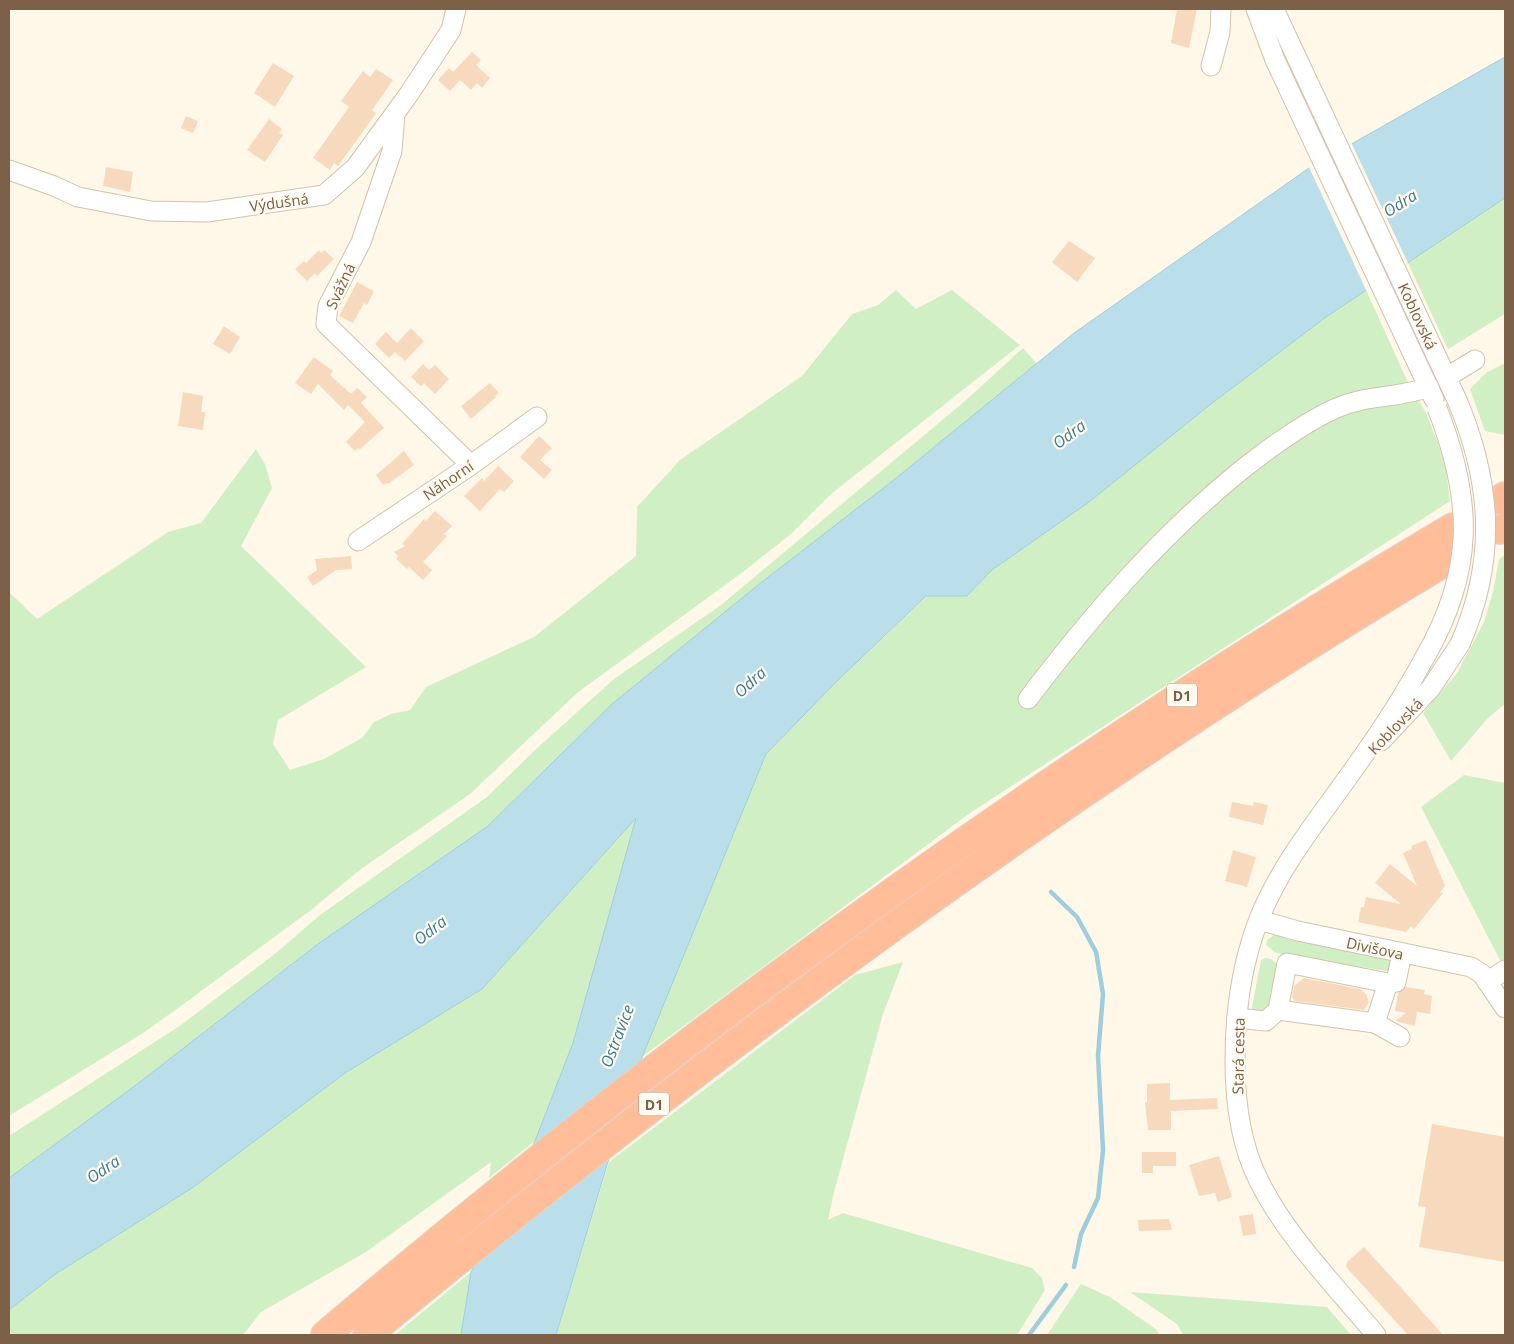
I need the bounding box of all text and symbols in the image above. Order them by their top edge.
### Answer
water label: Odra [1379,184,1421,222]
street label: Výdušná [248,188,310,216]
street label: Svážná [321,260,359,312]
street label: Koblovská [1394,280,1442,352]
water label: Odra [1048,414,1090,454]
street label: Náhorní [419,455,478,504]
water label: Odra [729,662,771,702]
road number: D1 [1167,684,1197,706]
street label: Koblovská [1363,693,1427,759]
water label: Odra [409,910,451,950]
street label: Divišova [1345,932,1405,964]
water label: Ostravice [595,1001,639,1071]
street label: Stará cesta [1227,1017,1249,1095]
road number: D1 [639,1092,669,1116]
water label: Odra [82,1150,124,1188]

